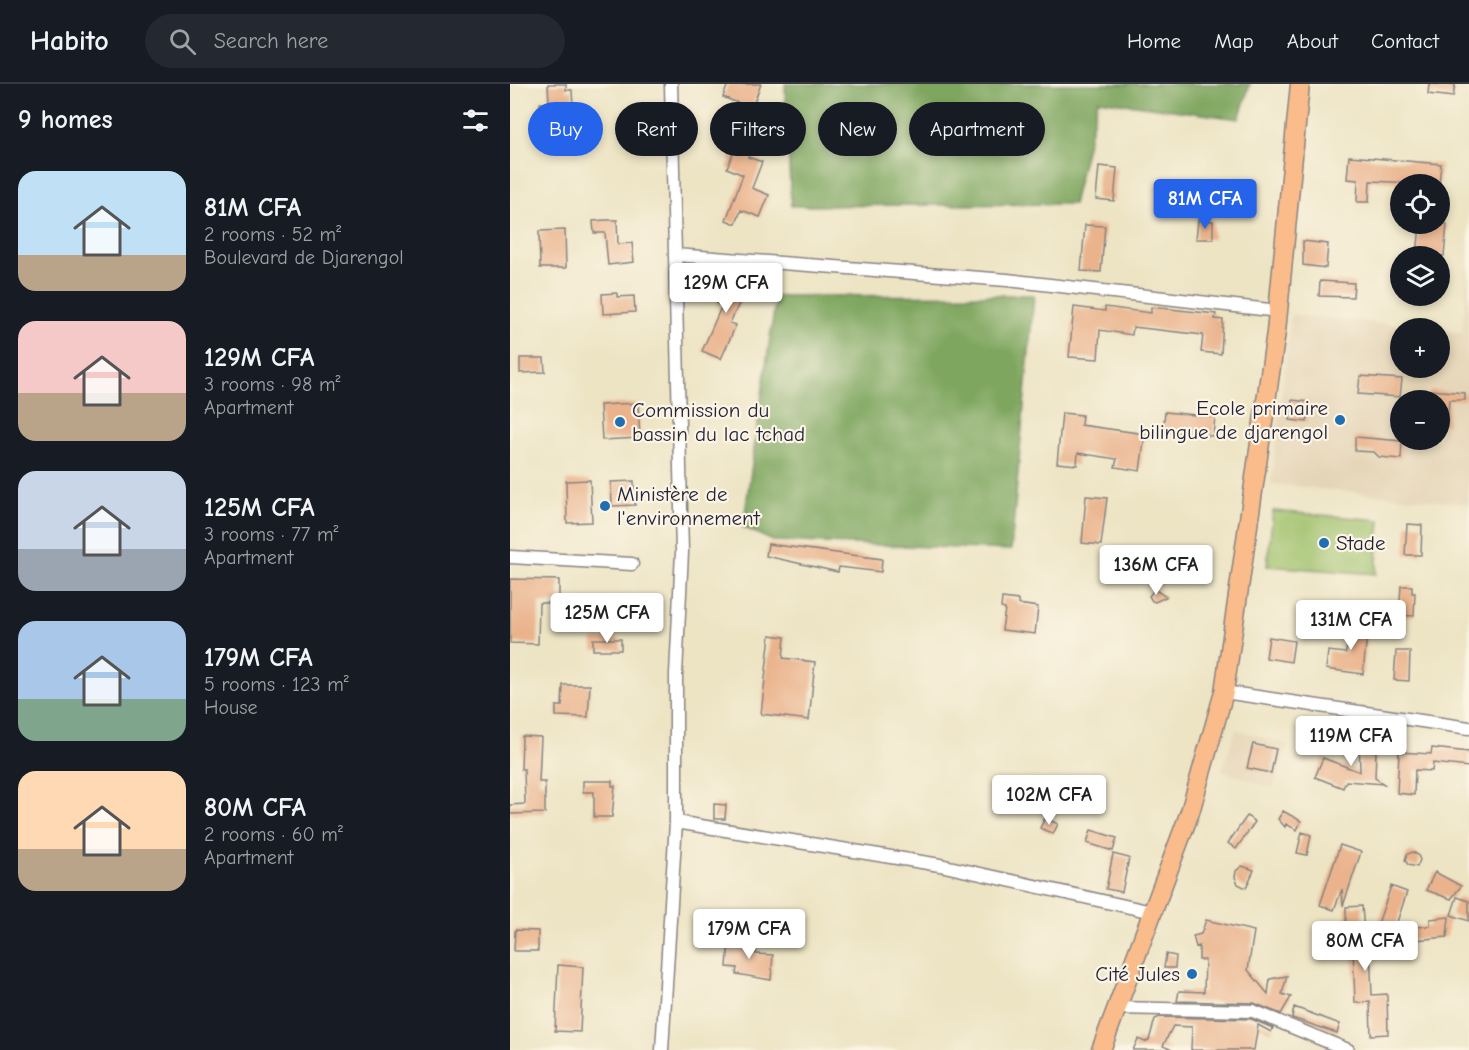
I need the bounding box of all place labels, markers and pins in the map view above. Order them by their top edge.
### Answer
pin: 81M CFA [1150,179,1260,230]
pin: 129M CFA [664,263,788,314]
place label: Ecole primaire bilingue de djarengol [1139,396,1328,444]
place label: Commission du bassin du lac tchad [632,398,805,446]
marker: Ecole primaire bilingue de djarengol [1333,413,1347,427]
marker: Commission du bassin du lac tchad [613,415,627,429]
place label: Ministère de l'environnement [617,482,761,530]
marker: Ministère de l'environnement [598,499,612,513]
place label: Stade [1336,531,1385,555]
marker: Stade [1317,536,1331,550]
pin: 136M CFA [1094,545,1218,596]
pin: 125M CFA [545,593,669,644]
pin: 131M CFA [1289,600,1413,651]
pin: 119M CFA [1289,716,1413,767]
pin: 102M CFA [987,775,1111,826]
pin: 179M CFA [687,909,811,960]
pin: 80M CFA [1310,921,1420,972]
place label: Cité Jules [1095,962,1180,986]
marker: Cité Jules [1185,967,1199,981]

